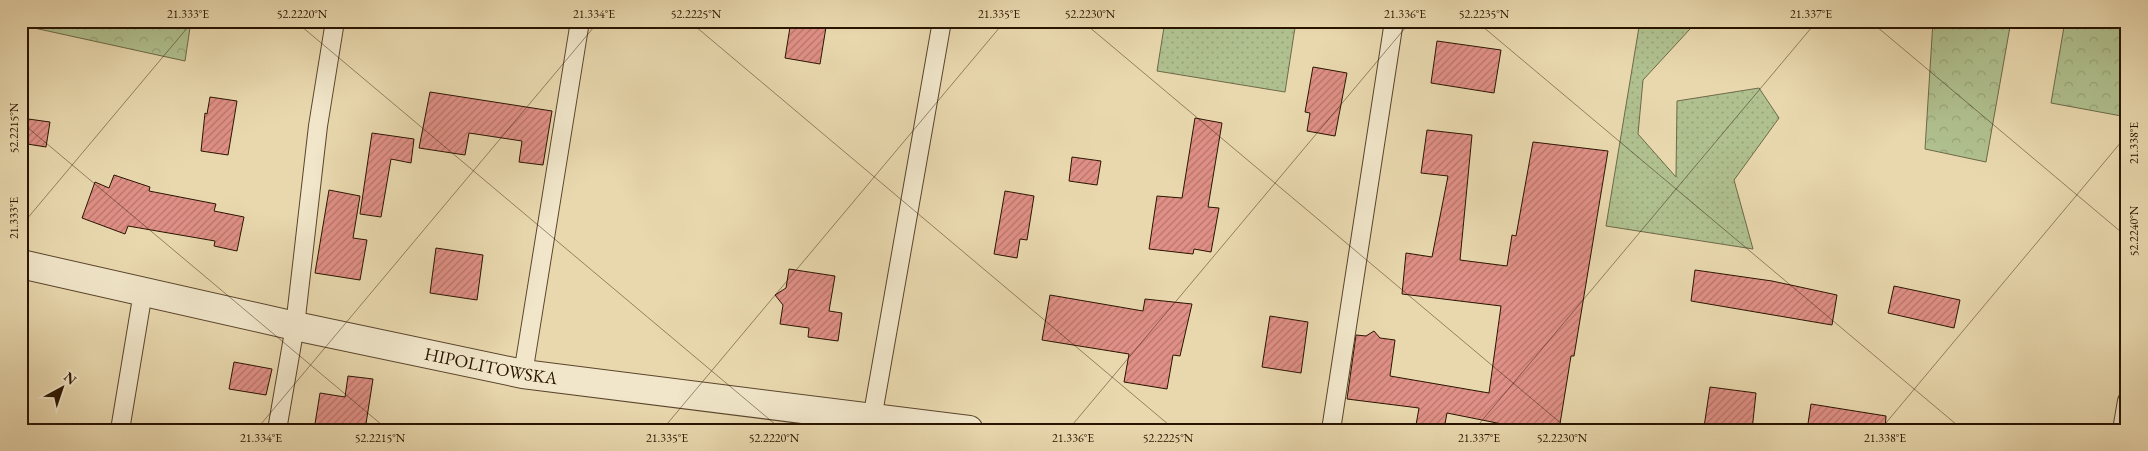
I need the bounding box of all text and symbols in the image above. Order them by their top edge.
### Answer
text: 21.333°E [167,6,209,22]
text: 52.2220°N [277,6,328,22]
text: 21.334°E [573,6,615,22]
text: 52.2225°N [671,6,722,22]
text: 21.335°E [978,6,1020,22]
text: 52.2230°N [1065,6,1116,22]
text: 21.336°E [1384,6,1426,22]
text: 52.2235°N [1459,6,1510,22]
text: 21.337°E [1790,6,1832,22]
text: 52.2215°N [6,102,22,153]
text: 21.338°E [2126,122,2142,164]
text: 21.333°E [6,197,22,239]
text: 52.2240°N [2126,205,2142,256]
street label: HIPOLITOWSKA [423,342,559,389]
north arrow [38,364,88,414]
text: N [60,368,81,389]
text: 21.334°E [240,430,282,446]
text: 52.2215°N [355,430,406,446]
text: 21.335°E [646,430,688,446]
text: 52.2220°N [749,430,800,446]
text: 21.336°E [1052,430,1094,446]
text: 52.2225°N [1143,430,1194,446]
text: 21.337°E [1458,430,1500,446]
text: 52.2230°N [1537,430,1588,446]
text: 21.338°E [1864,430,1906,446]

